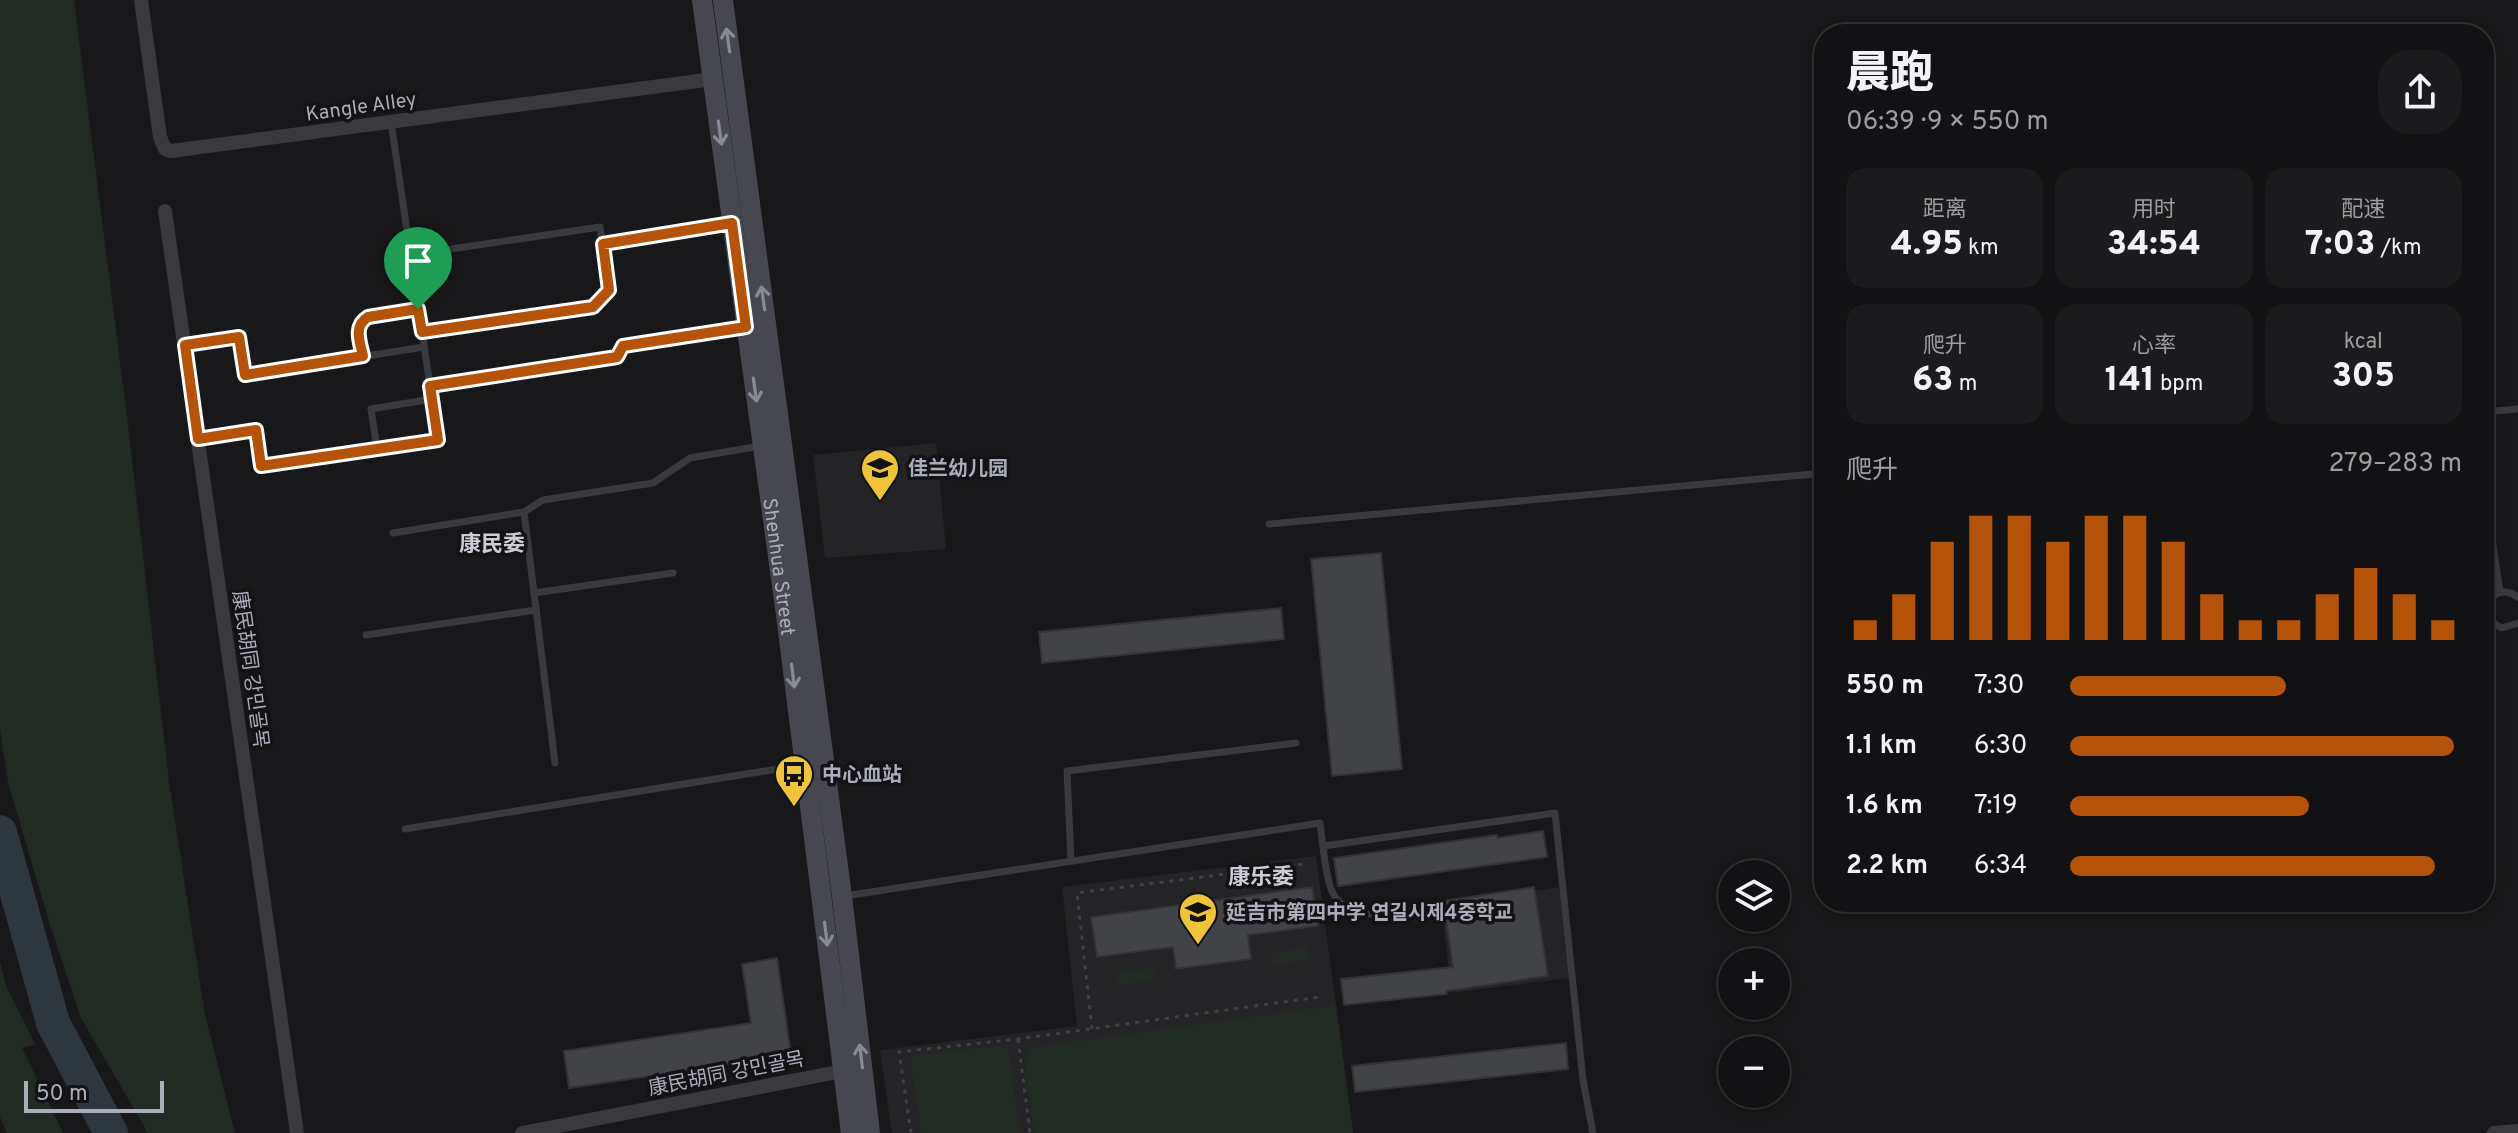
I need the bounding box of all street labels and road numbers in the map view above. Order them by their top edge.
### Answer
street label: Kangle Alley [304,87,418,129]
street label: Shenhua Street [755,497,799,637]
street label: 康民胡同 강민골목 [225,589,273,749]
street label: 康民胡同 강민골목 [646,1047,807,1103]

